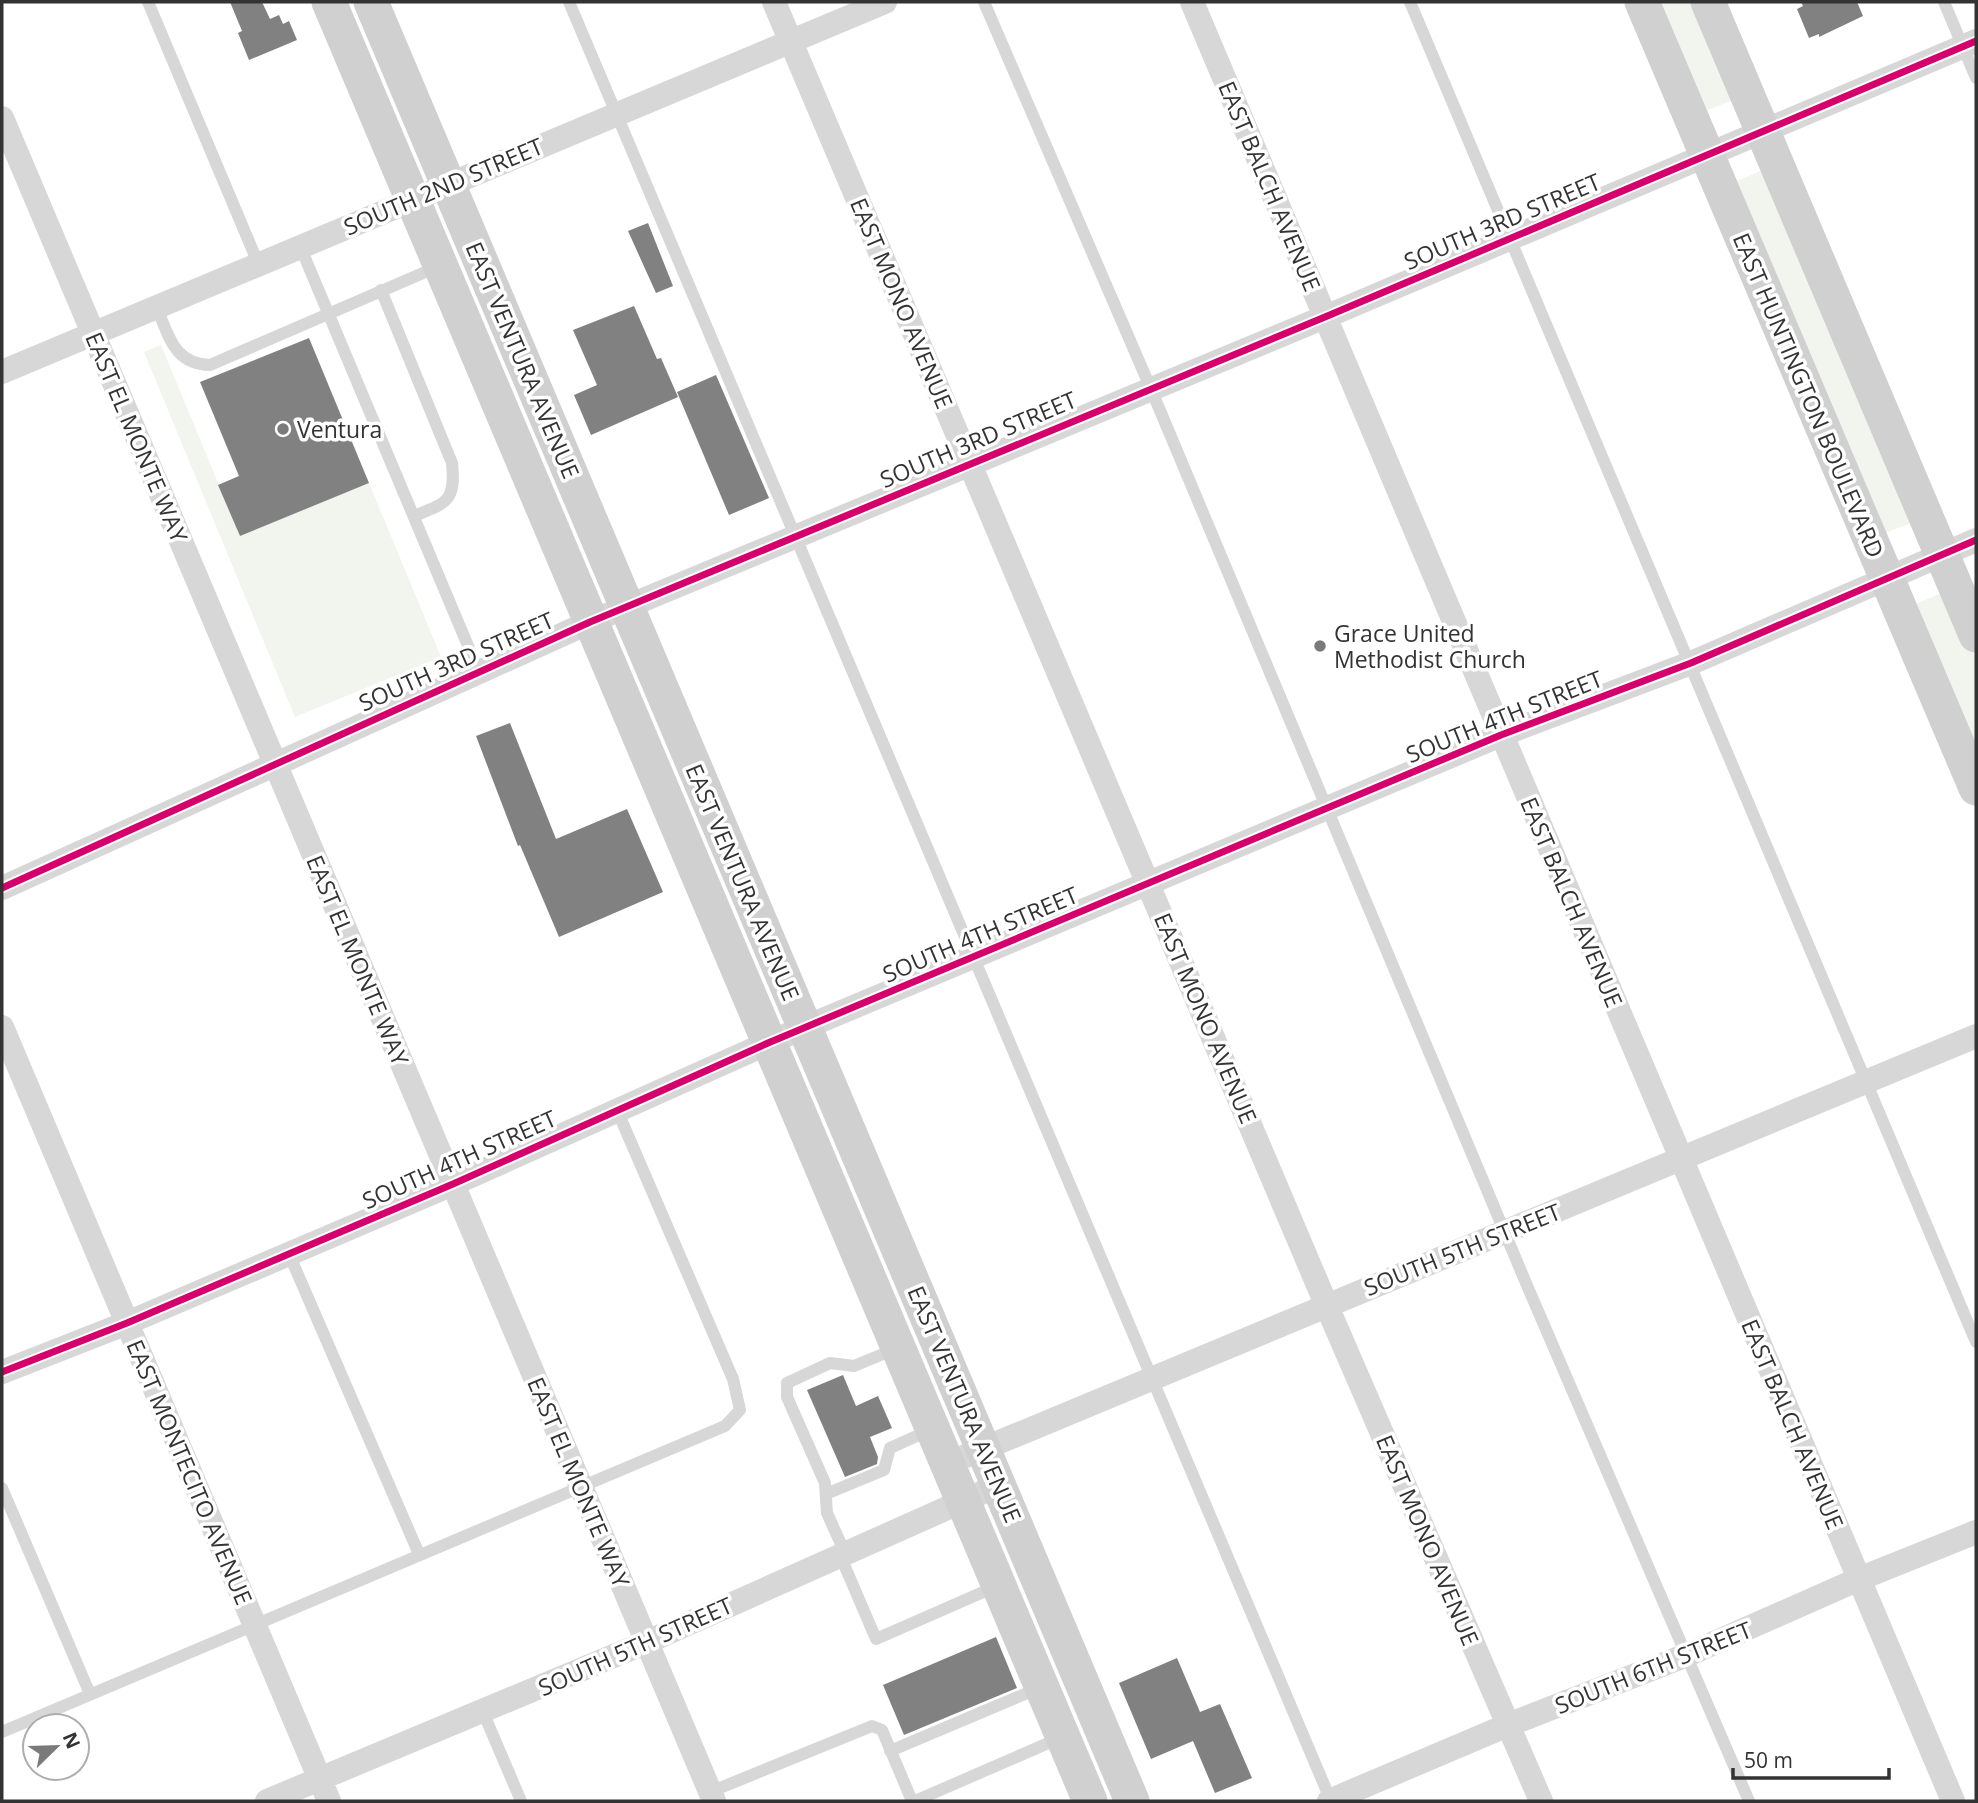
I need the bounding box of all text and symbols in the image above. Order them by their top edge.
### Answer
street label: EAST BALCH AVENUE [1211,76,1329,296]
street label: SOUTH 2ND STREET [338,129,548,242]
street label: SOUTH 3RD STREET [1399,165,1605,277]
street label: EAST MONO AVENUE [843,193,961,413]
street label: EAST HUNTINGTON BOULEVARD [1726,228,1892,562]
street label: EAST VENTURA AVENUE [459,237,587,483]
street label: EAST EL MONTE WAY [78,327,196,547]
street label: SOUTH 3RD STREET [875,383,1081,495]
place label: Ventura [297,413,382,445]
marker: Ventura [275,421,291,437]
street label: SOUTH 3RD STREET [353,603,559,718]
place label: Grace United Methodist Church [1334,617,1526,675]
marker: Grace United Methodist Church [1312,638,1328,654]
street label: SOUTH 4TH STREET [1401,662,1607,770]
street label: EAST VENTURA AVENUE [679,759,807,1005]
street label: EAST BALCH AVENUE [1513,792,1631,1012]
street label: EAST EL MONTE WAY [299,850,417,1070]
street label: SOUTH 4TH STREET [877,878,1083,990]
street label: EAST MONO AVENUE [1147,908,1265,1128]
street label: SOUTH 4TH STREET [357,1102,561,1216]
street label: SOUTH 5TH STREET [1359,1195,1565,1303]
street label: EAST VENTURA AVENUE [901,1281,1029,1527]
street label: EAST BALCH AVENUE [1734,1314,1852,1534]
street label: EAST MONTECITO AVENUE [120,1334,260,1610]
street label: EAST EL MONTE WAY [520,1372,638,1592]
street label: EAST MONO AVENUE [1369,1430,1487,1650]
street label: SOUTH 5TH STREET [533,1589,737,1703]
street label: SOUTH 6TH STREET [1550,1613,1756,1721]
north arrow [21,1712,91,1782]
text: N [57,1728,87,1753]
scale bar [1733,1736,1889,1780]
text: 50 m [1744,1746,1793,1774]

